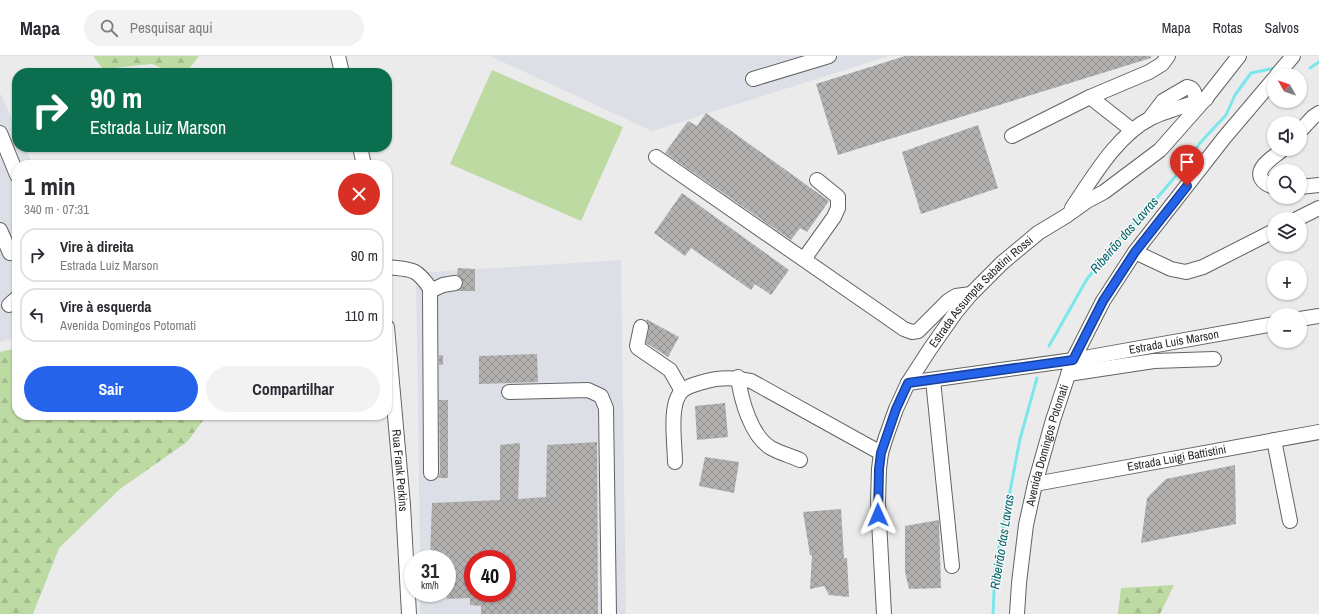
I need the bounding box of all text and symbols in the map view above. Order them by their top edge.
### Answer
search box [84,10,364,46]
text: Mapa [20,15,60,41]
icon: search [98,17,120,39]
text: Pesquisar aqui [130,17,213,38]
text: Mapa [1162,19,1191,37]
text: Rotas [1213,19,1243,37]
text: Salvos [1265,19,1299,37]
north arrow [1267,68,1307,108]
map controls [1267,68,1307,348]
text: 90 m [90,79,142,117]
icon: right [24,84,76,136]
text: Estrada Luiz Marson [90,115,226,140]
button: sound [1267,116,1307,156]
pin [1170,145,1204,186]
icon: arrive [1176,151,1198,173]
button: search [1267,164,1307,204]
text: 1 min [24,170,75,202]
button: close [338,173,380,215]
water label: Ribeirão das Lavras [1086,193,1162,277]
text: 340 m · 07:31 [24,201,89,218]
button: layers [1267,212,1307,252]
street label: Estrada Assumpta Sabatini Rossi [925,232,1037,351]
text: Vire à direita [60,236,134,257]
icon: right [26,244,48,266]
text: 90 m [351,245,378,266]
text: Estrada Luiz Marson [60,257,158,274]
button: + [1267,260,1307,300]
text: Vire à esquerda [60,296,151,317]
icon: left [26,304,48,326]
text: 110 m [345,305,378,326]
button: − [1267,308,1307,348]
text: Avenida Domingos Potomati [60,317,196,334]
street label: Estrada Luís Marson [1128,326,1220,358]
button: Sair [24,366,198,412]
button: Compartilhar [206,366,380,412]
street label: Avenida Domingos Potomati [1022,382,1072,509]
street label: Rua Frank Perkins [388,429,411,512]
street label: Estrada Luigi Battistini [1126,441,1227,475]
water label: Ribeirão das Lavras [986,493,1018,591]
position arrow [857,494,899,536]
speed limit sign: 40 [464,550,516,602]
text: 31 [421,557,439,584]
text: km/h [421,579,439,592]

